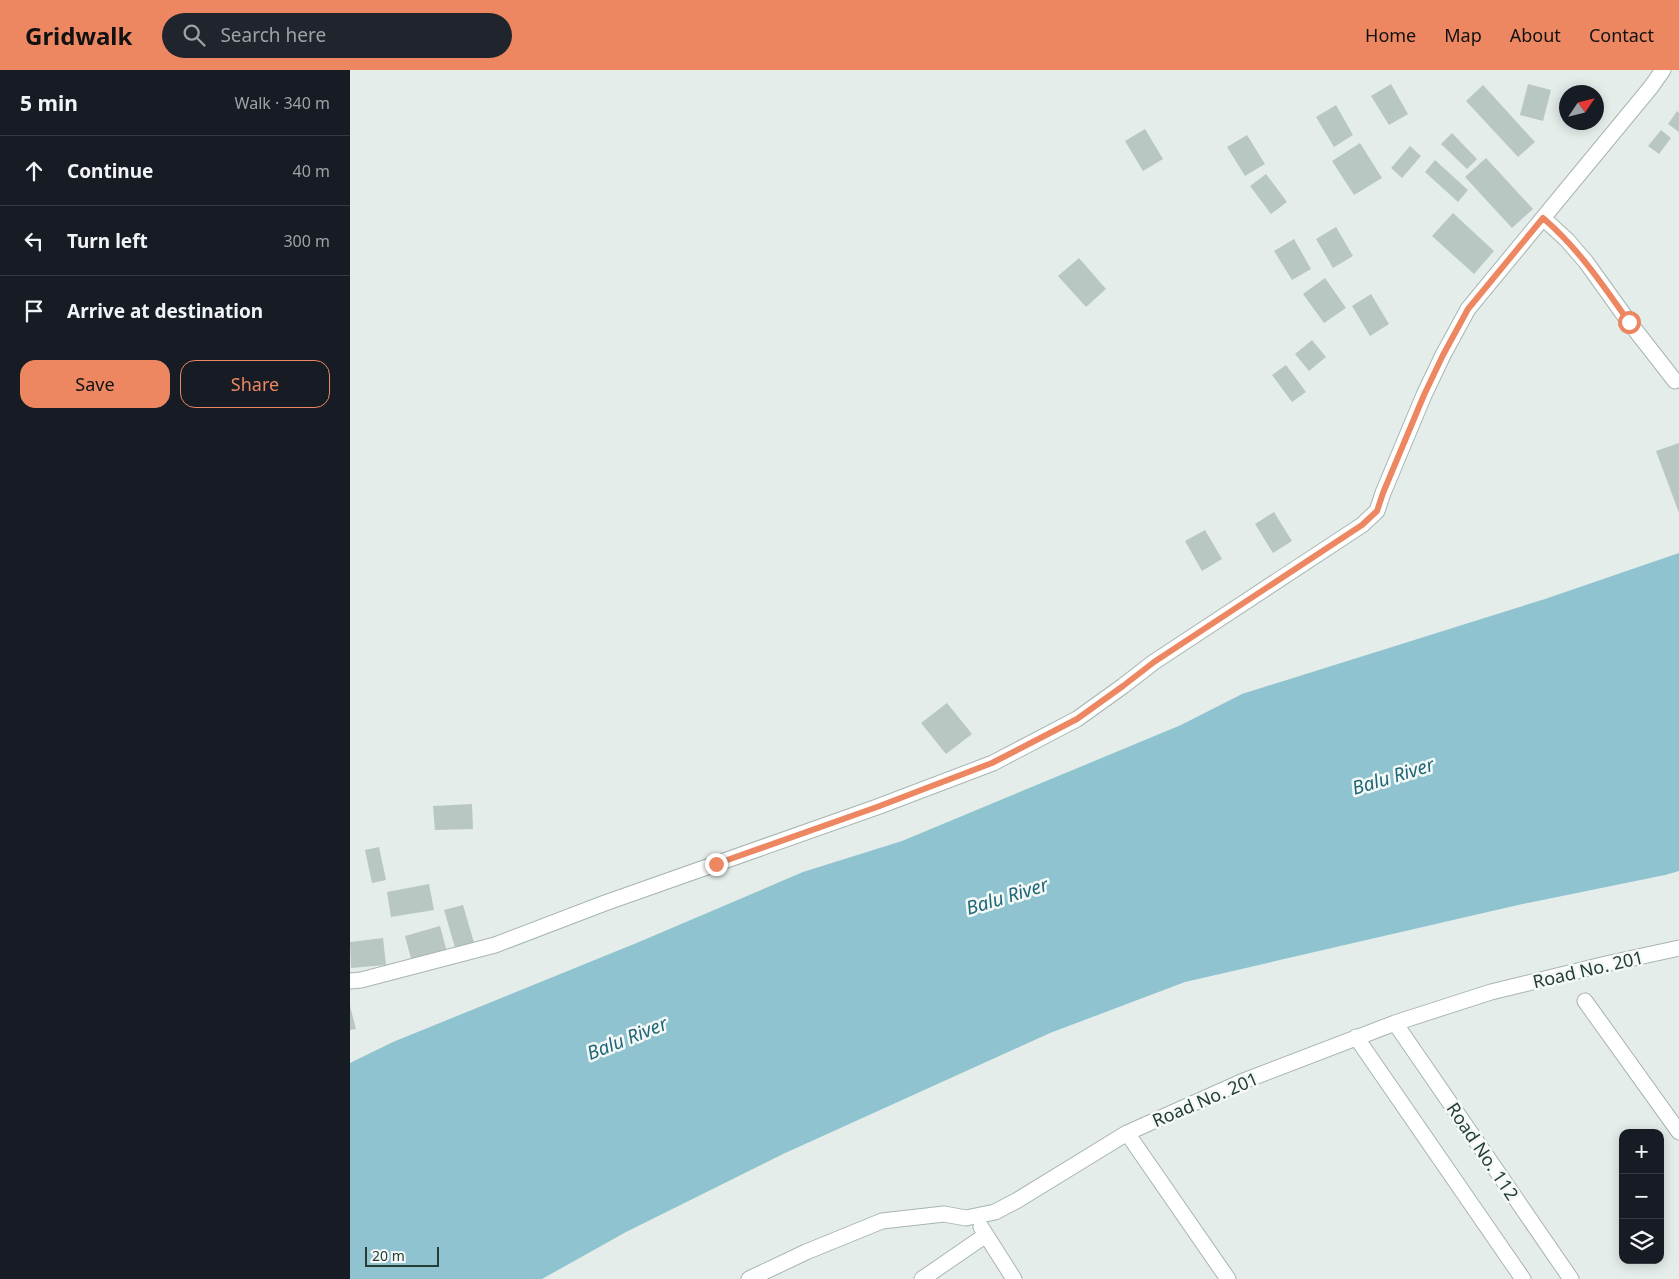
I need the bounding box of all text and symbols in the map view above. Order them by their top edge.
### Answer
search box [162,13,512,58]
text: Gridwalk [25,19,132,52]
icon: search [180,21,208,49]
text: Search here [220,22,326,48]
text: Home [1365,23,1416,47]
text: Map [1444,23,1482,47]
text: About [1510,23,1561,47]
text: Contact [1589,23,1654,47]
north arrow [1559,85,1604,130]
text: 5 min [20,89,78,117]
text: Walk · 340 m [235,92,330,114]
icon: ahead [20,157,48,185]
text: Continue [67,158,153,184]
text: 40 m [293,160,330,182]
icon: left [20,227,48,255]
text: Turn left [67,228,148,254]
text: 300 m [283,230,330,252]
icon: arrive [20,297,48,325]
text: Arrive at destination [67,298,263,324]
route start [1618,311,1641,334]
button: Save [20,360,170,408]
button: Share [180,360,330,408]
water label: Balu River [1349,751,1439,801]
route end [705,853,728,876]
water label: Balu River [963,871,1053,921]
street label: Road No. 201 [1530,945,1646,993]
water label: Balu River [583,1010,672,1066]
street label: Road No. 201 [1148,1066,1262,1132]
street label: Road No. 112 [1441,1097,1525,1205]
map controls [1619,1129,1664,1264]
button: + [1619,1129,1664,1174]
button: − [1619,1174,1664,1219]
button: layers [1619,1219,1664,1264]
scale bar [365,1244,439,1267]
text: 20 m [372,1246,405,1265]

